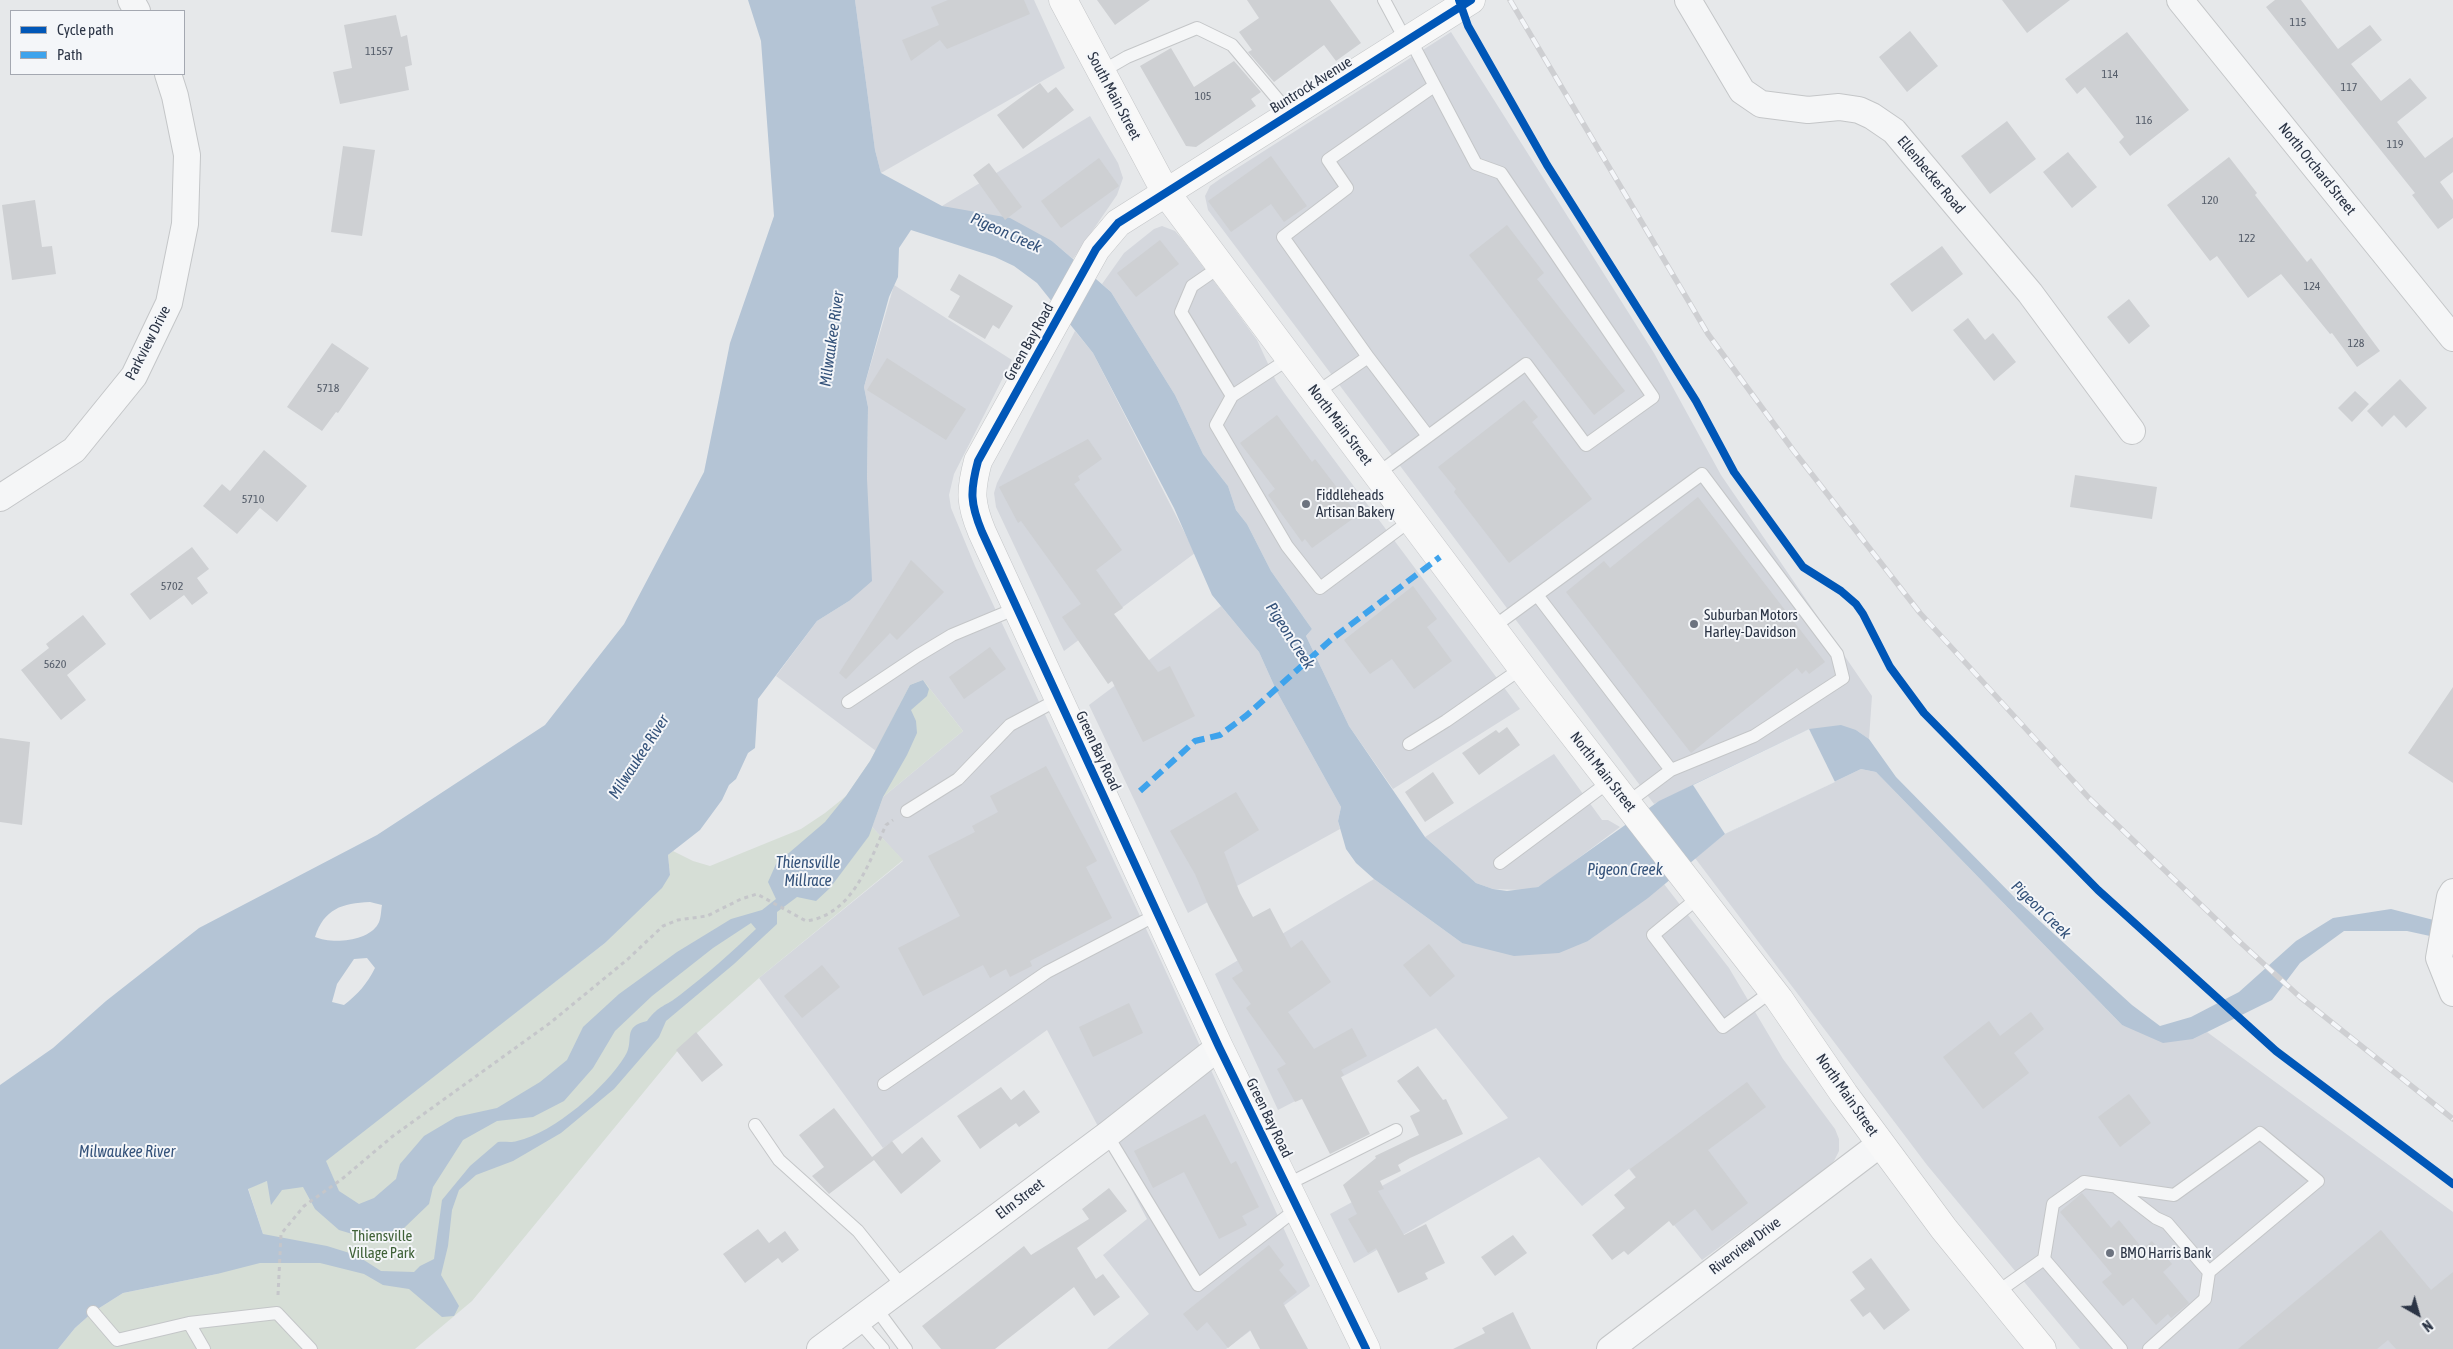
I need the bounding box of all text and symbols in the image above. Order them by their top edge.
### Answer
legend [10,10,185,75]
house number: 115 [2290,15,2306,29]
text: Cycle path [57,21,114,38]
house number: 11557 [365,44,393,58]
text: Path [57,46,83,63]
street label: South Main Street [1083,49,1145,143]
street label: Buntrock Avenue [1267,53,1355,117]
house number: 114 [2102,67,2118,81]
house number: 117 [2341,80,2357,94]
house number: 105 [1195,89,1211,103]
house number: 116 [2136,113,2152,127]
street label: North Orchard Street [2274,119,2360,219]
street label: Ellenbecker Road [1893,132,1969,218]
house number: 119 [2387,137,2403,151]
house number: 120 [2202,193,2218,207]
water label: Pigeon Creek [968,209,1044,257]
house number: 122 [2239,231,2255,245]
house number: 124 [2304,279,2320,293]
water label: Milwaukee River [816,290,848,388]
street label: Green Bay Road [1000,300,1058,384]
street label: Parkview Drive [121,303,175,383]
house number: 128 [2348,336,2364,350]
house number: 5718 [317,381,339,395]
street label: North Main Street [1304,381,1376,469]
place label: Fiddleheads Artisan Bakery [1316,486,1395,521]
house number: 5710 [242,492,264,506]
marker: Fiddleheads Artisan Bakery [1300,498,1312,510]
house number: 5702 [161,579,183,593]
water label: Pigeon Creek [1261,599,1319,673]
place label: Suburban Motors Harley-Davidson [1704,606,1798,641]
marker: Suburban Motors Harley-Davidson [1688,618,1700,630]
house number: 5620 [44,657,66,671]
street label: Green Bay Road [1072,708,1124,794]
water label: Milwaukee River [605,711,673,803]
street label: North Main Street [1566,728,1640,816]
water label: Thiensville Millrace [776,853,840,891]
water label: Pigeon Creek [1587,860,1663,880]
water label: Pigeon Creek [2007,877,2075,943]
street label: North Main Street [1812,1050,1882,1140]
street label: Green Bay Road [1242,1075,1296,1161]
water label: Milwaukee River [79,1142,175,1162]
street label: Elm Street [992,1175,1048,1223]
street label: Riverview Drive [1706,1213,1784,1279]
park label: Thiensville Village Park [349,1227,415,1262]
place label: BMO Harris Bank [2120,1244,2211,1262]
marker: BMO Harris Bank [2104,1247,2116,1259]
north arrow [2393,1289,2443,1339]
text: N [2419,1317,2435,1335]

